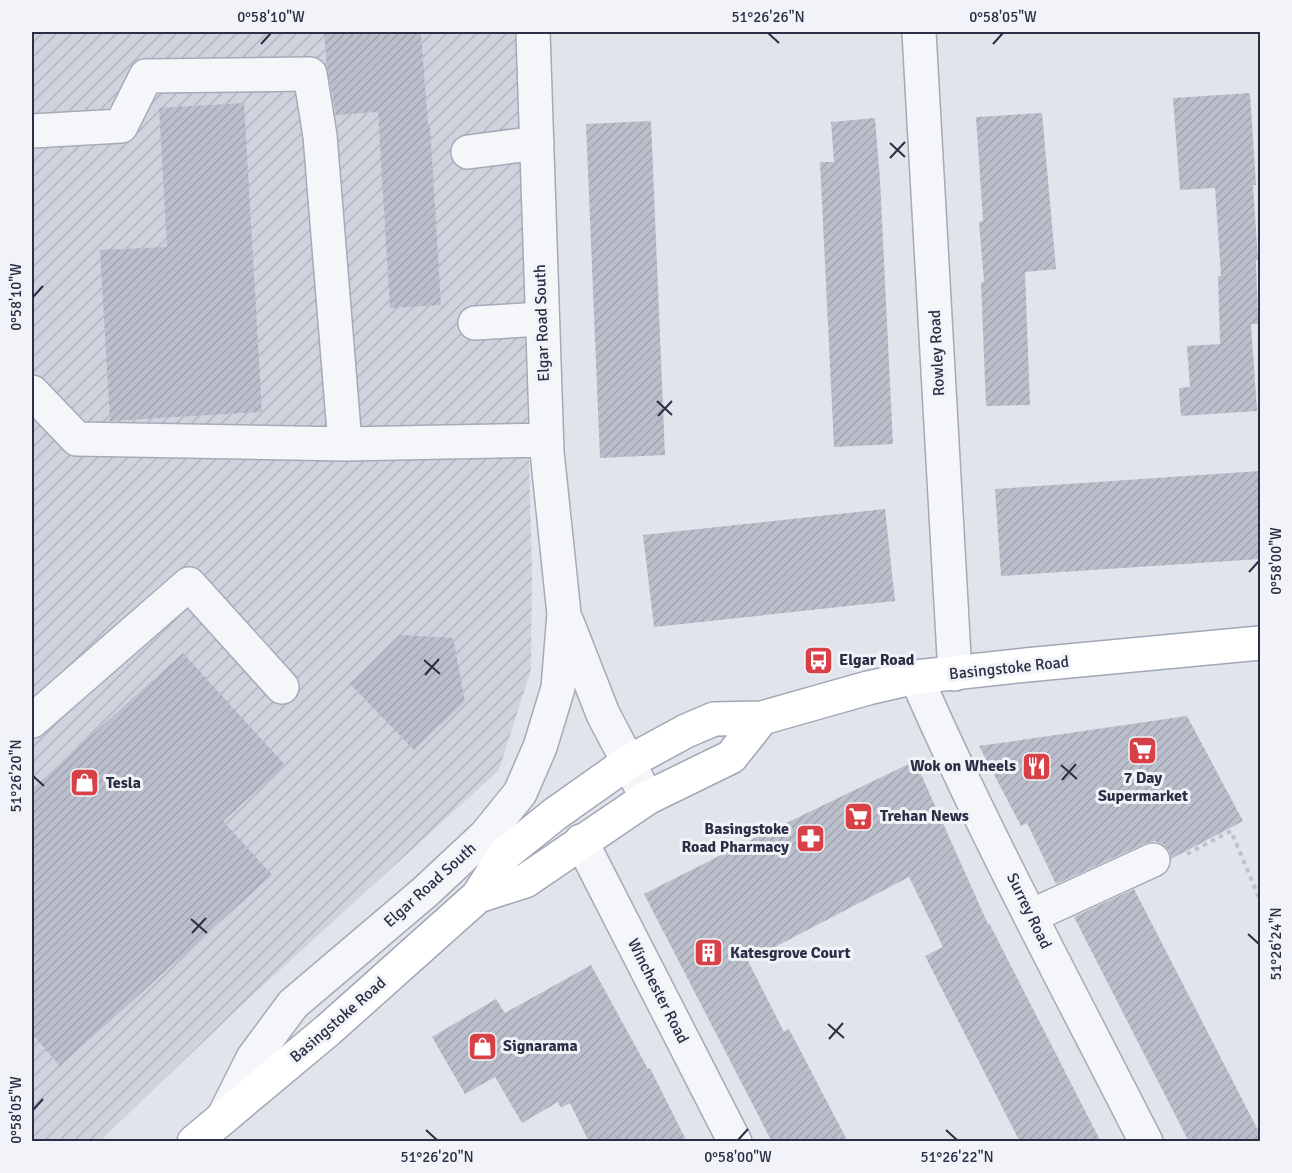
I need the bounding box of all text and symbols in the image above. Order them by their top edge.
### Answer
text: 0°58'10"W [237,8,305,26]
text: 51°26'26"N [731,8,805,26]
text: 0°58'05"W [969,8,1037,26]
text: 0°58'10"W [7,263,25,331]
street label: Elgar Road South [530,264,554,382]
street label: Rowley Road [925,309,949,397]
text: 0°58'00"W [1267,527,1285,595]
bus stop icon: Elgar Road [802,644,834,676]
place label: Elgar Road [839,650,915,670]
street label: Basingstoke Road [948,652,1070,684]
supermarket icon: 7 Day Supermarket [1127,734,1159,766]
text: 51°26'20"N [7,739,25,813]
restaurant icon: Wok on Wheels [1021,750,1053,782]
place label: Wok on Wheels [910,756,1016,776]
shop icon: Tesla [69,767,101,799]
place label: 7 Day Supermarket [1098,768,1188,806]
place label: Tesla [106,773,141,793]
supermarket icon: Trehan News [843,800,875,832]
place label: Trehan News [880,806,969,826]
place label: Basingstoke Road Pharmacy [681,819,789,857]
pharmacy icon: Basingstoke Road Pharmacy [794,822,826,854]
street label: Elgar Road South [380,838,480,932]
street label: Surrey Road [1002,870,1056,952]
text: 51°26'24"N [1267,907,1285,981]
street label: Winchester Road [623,935,693,1047]
building icon: Katesgrove Court [693,937,725,969]
place label: Katesgrove Court [730,943,851,963]
street label: Basingstoke Road [286,973,390,1067]
shop icon: Signarama [466,1030,498,1062]
place label: Signarama [503,1036,578,1056]
text: 0°58'05"W [7,1076,25,1144]
text: 51°26'20"N [400,1148,474,1166]
text: 0°58'00"W [704,1148,772,1166]
text: 51°26'22"N [920,1148,994,1166]

